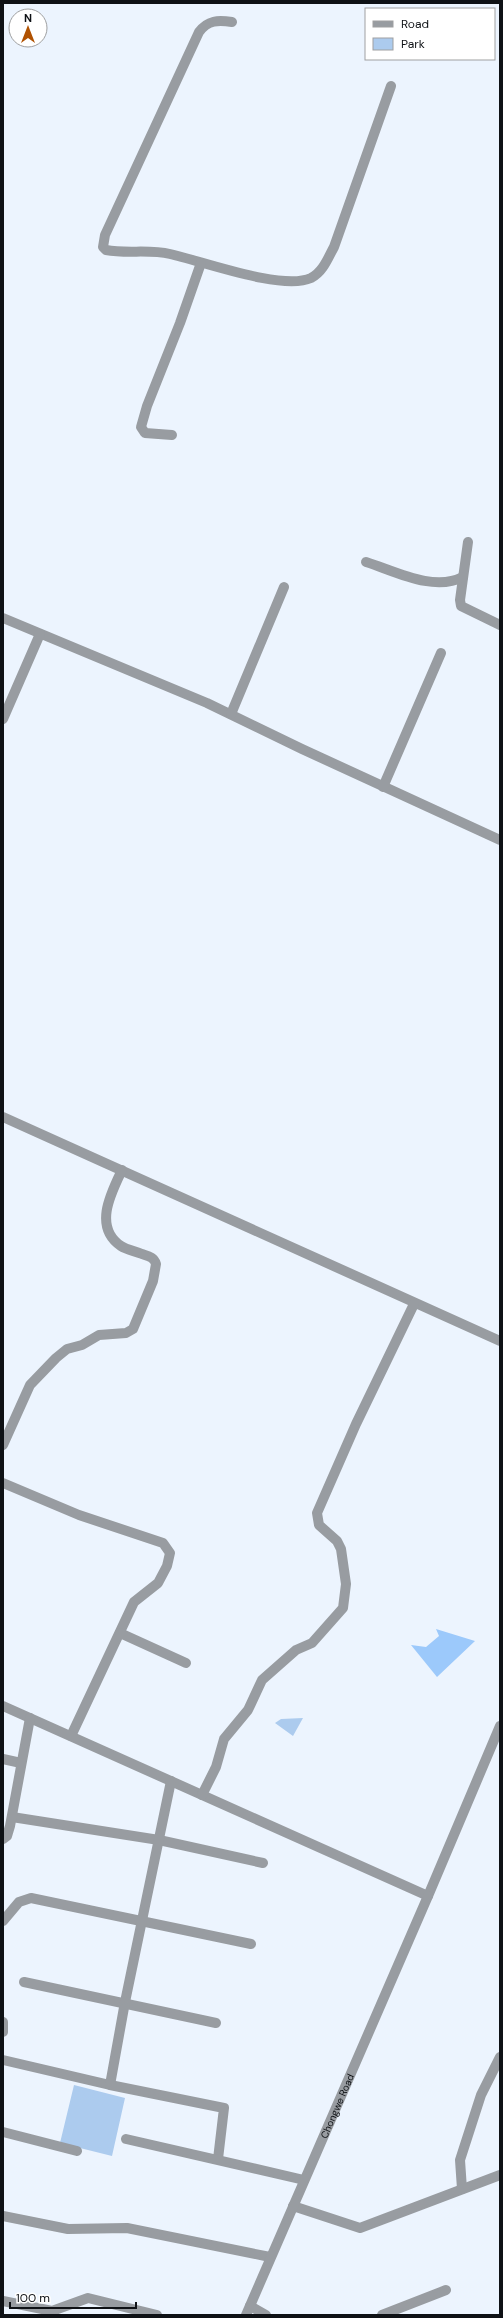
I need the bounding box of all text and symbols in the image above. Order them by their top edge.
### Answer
north arrow [8,8,48,48]
legend [365,8,495,60]
text: N [24,11,32,25]
text: Road [401,16,429,32]
text: Park [401,36,425,52]
street label: Chongwe Road [318,2072,357,2140]
scale bar [10,2284,136,2310]
text: 100 m [16,2290,50,2306]

